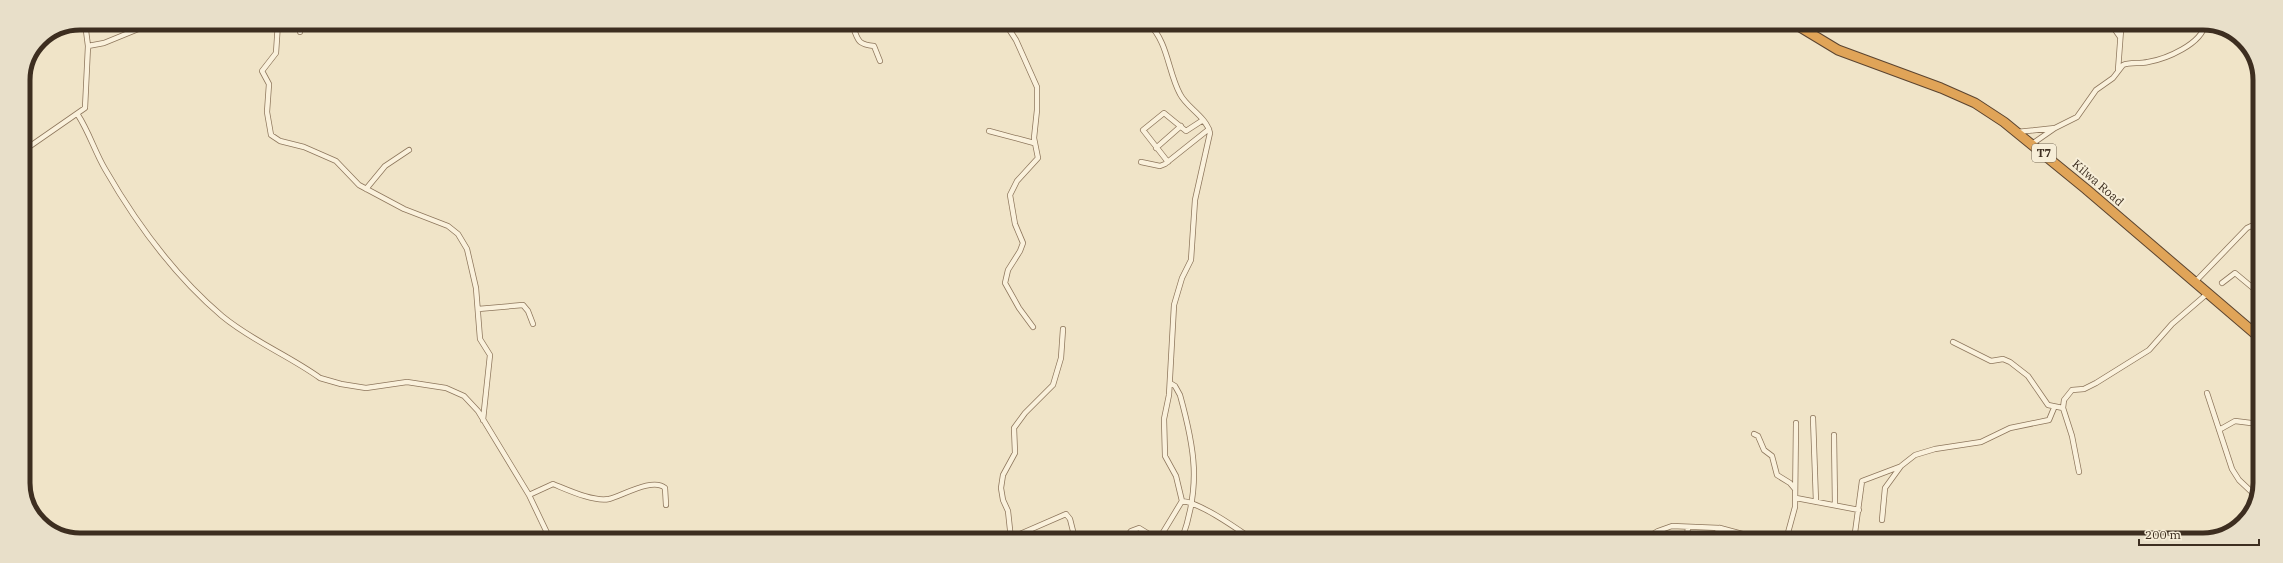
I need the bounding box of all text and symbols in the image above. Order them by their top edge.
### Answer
road number: T7 [2032,144,2056,162]
street label: Kilwa Road [2070,156,2127,209]
scale bar [2139,521,2259,547]
text: 200 m [2145,527,2181,542]

